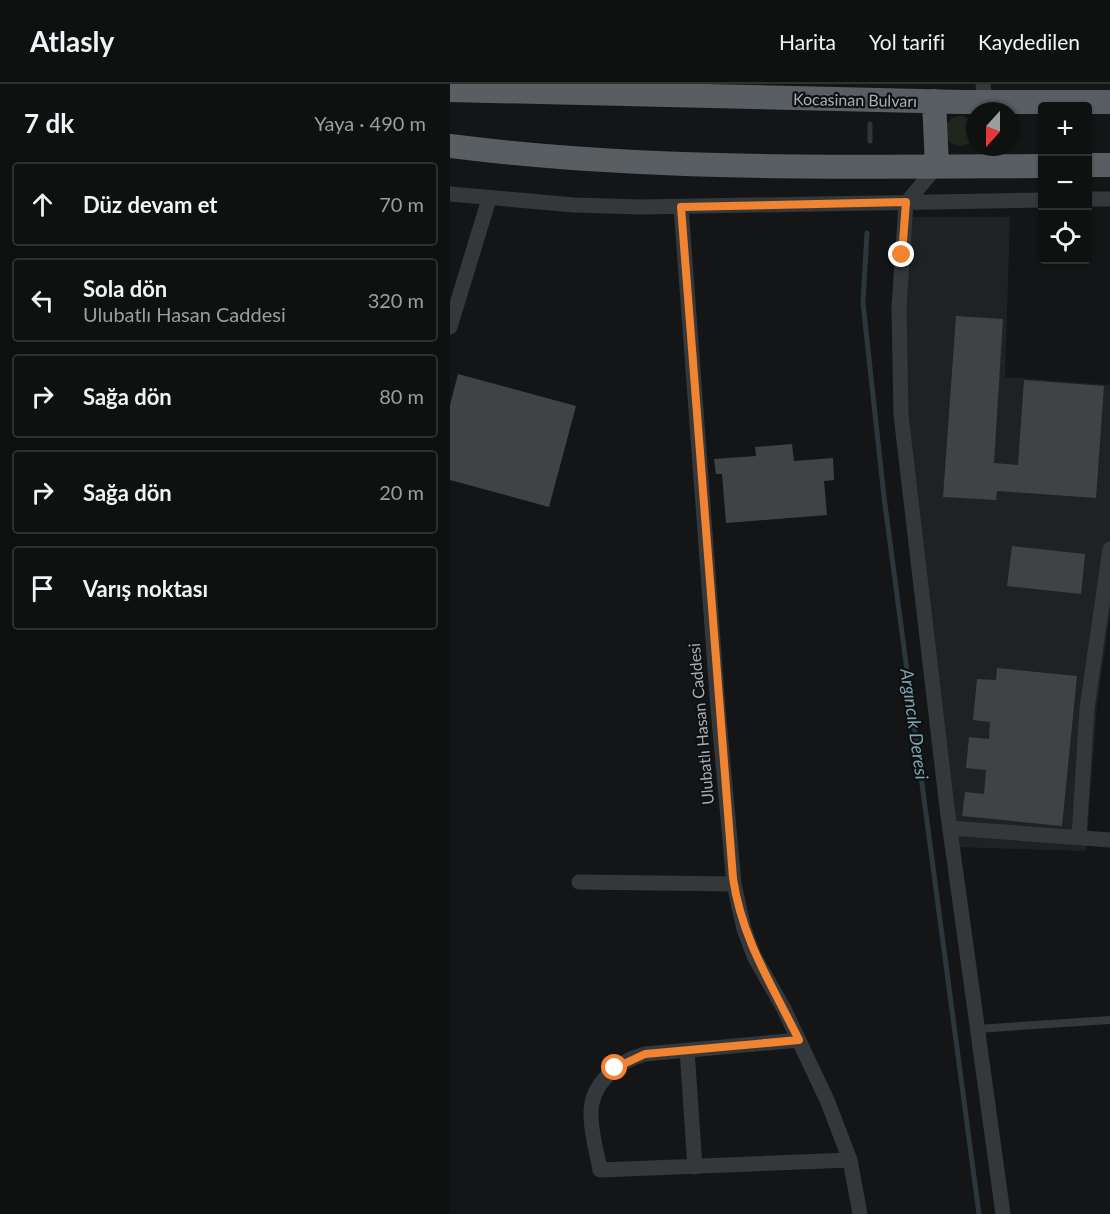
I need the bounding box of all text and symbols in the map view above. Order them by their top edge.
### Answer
text: Atlasly [30,24,114,58]
text: Harita [779,29,836,54]
text: Yol tarifi [869,29,945,54]
text: Kaydedilen [978,29,1080,54]
street label: Kocasinan Bulvarı [793,89,917,110]
north arrow [966,102,1020,156]
map controls [1038,102,1092,264]
button: + [1038,102,1092,156]
text: 7 dk [24,107,74,139]
text: Yaya · 490 m [314,111,426,135]
button: − [1038,156,1092,210]
icon: ahead [26,188,59,221]
text: Düz devam et [83,191,218,218]
text: 70 m [379,192,424,216]
button: locate [1038,210,1092,264]
route end [888,241,914,267]
text: Sola dön [83,275,167,302]
icon: left [26,284,59,317]
text: 320 m [368,288,424,312]
text: Ulubatlı Hasan Caddesi [83,302,286,326]
icon: right [26,380,59,413]
text: Sağa dön [83,383,172,410]
text: 80 m [379,384,424,408]
icon: right [26,476,59,509]
text: Sağa dön [83,479,172,506]
text: 20 m [379,480,424,504]
icon: arrive [26,572,59,605]
text: Varış noktası [83,575,208,602]
street label: Ulubatlı Hasan Caddesi [684,642,717,806]
water label: Argıncık Deresi [896,666,934,781]
route start [601,1054,627,1080]

